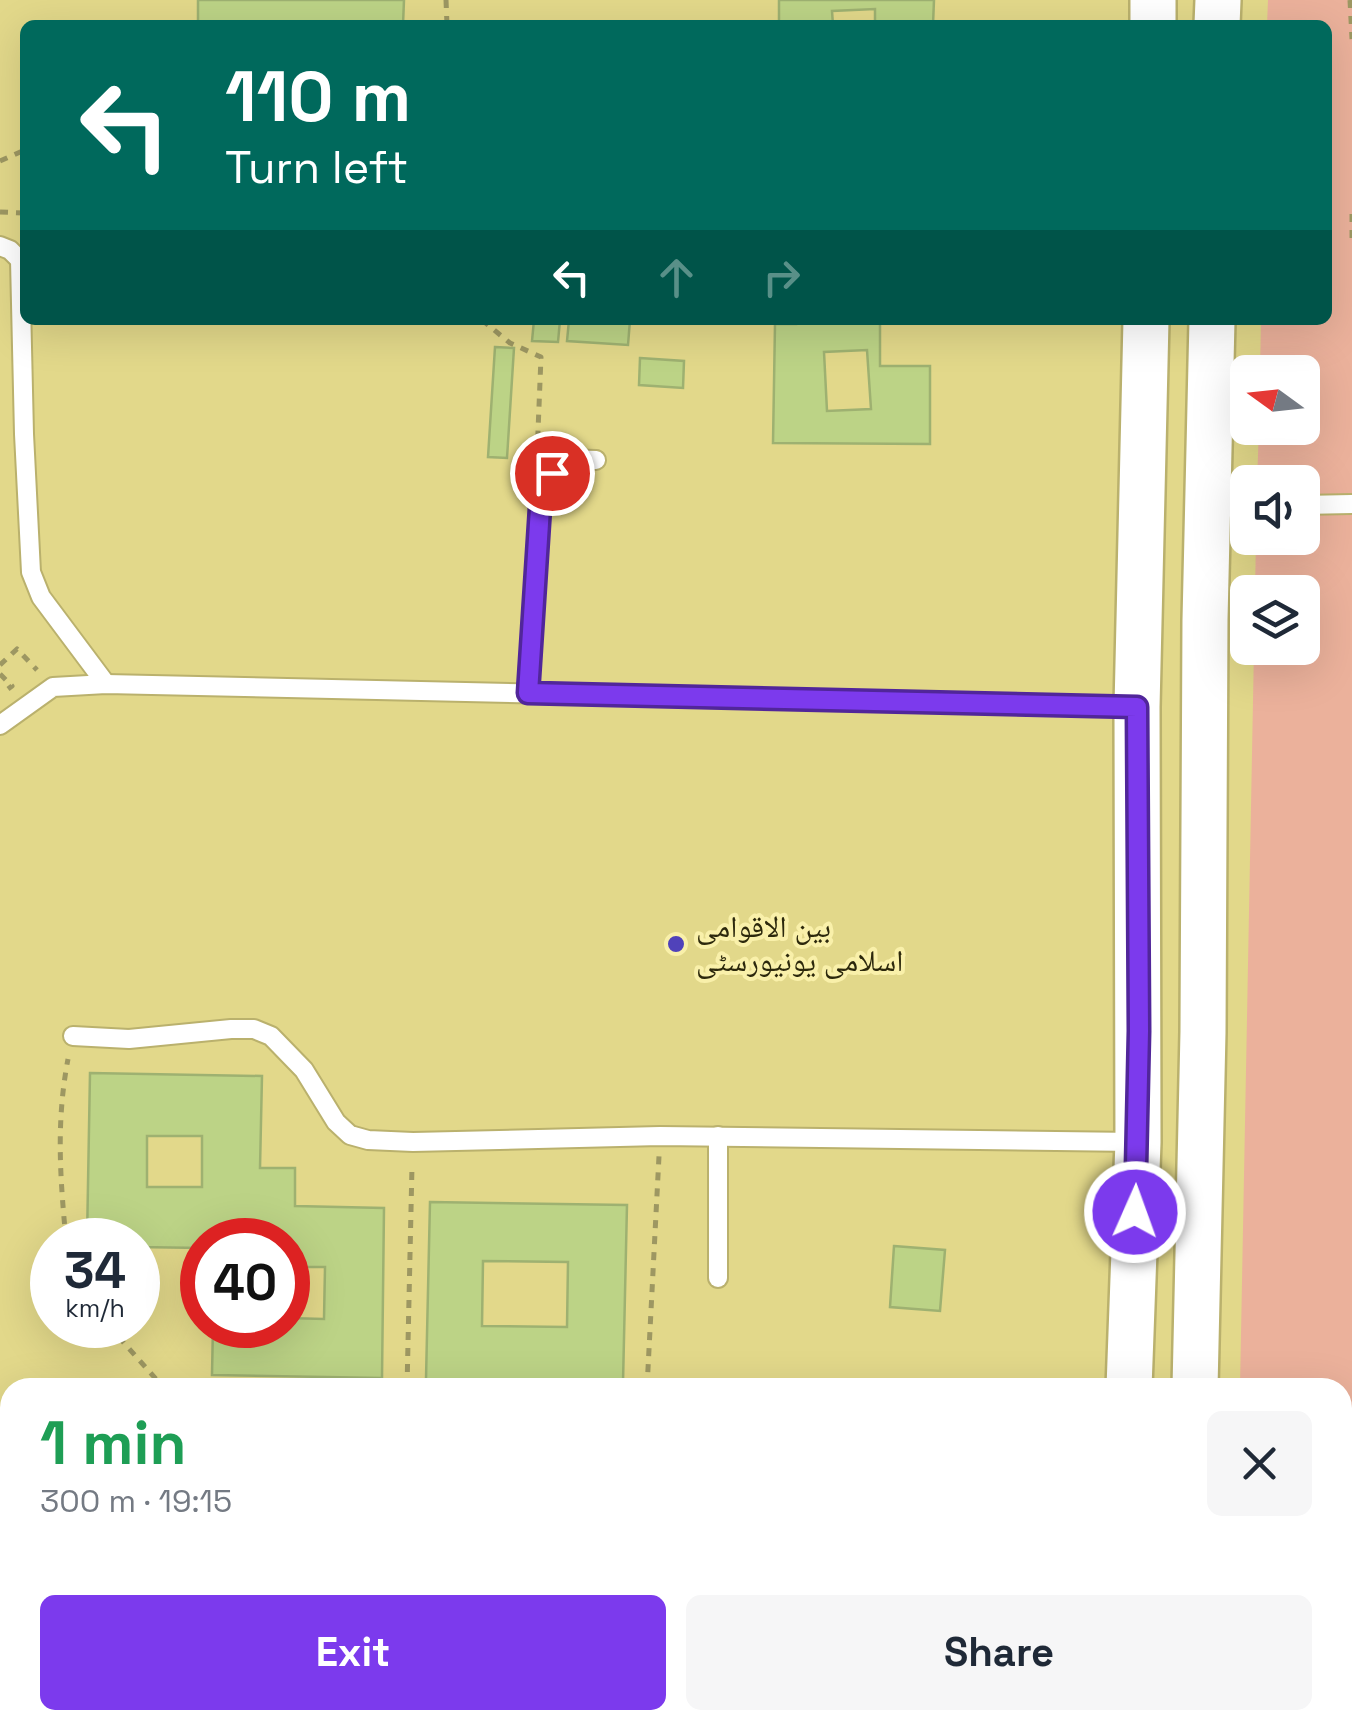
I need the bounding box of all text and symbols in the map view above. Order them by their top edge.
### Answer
text: 110 m [225,52,411,141]
icon: left [60,60,190,190]
text: Turn left [225,139,408,196]
icon: left [544,250,599,305]
icon: ahead [649,250,704,305]
icon: right [754,250,809,305]
north arrow [1230,355,1320,445]
map controls [1230,355,1320,665]
pin [510,431,595,516]
icon: arrive [525,446,580,501]
button: sound [1230,465,1320,555]
button: layers [1230,575,1320,665]
place label: بین الاقوامی اسلامی یونیورسٹی [696,907,903,980]
marker: بین الاقوامی اسلامی یونیورسٹی [665,933,687,955]
position arrow [1083,1160,1187,1264]
speed limit sign: 40 [180,1218,310,1348]
text: 34 [64,1239,126,1303]
text: km/h [65,1292,125,1324]
text: 1 min [40,1405,187,1482]
button: close [1207,1411,1312,1516]
text: 300 m · 19:15 [40,1481,232,1521]
button: Exit [40,1595,666,1710]
button: Share [686,1595,1312,1710]

